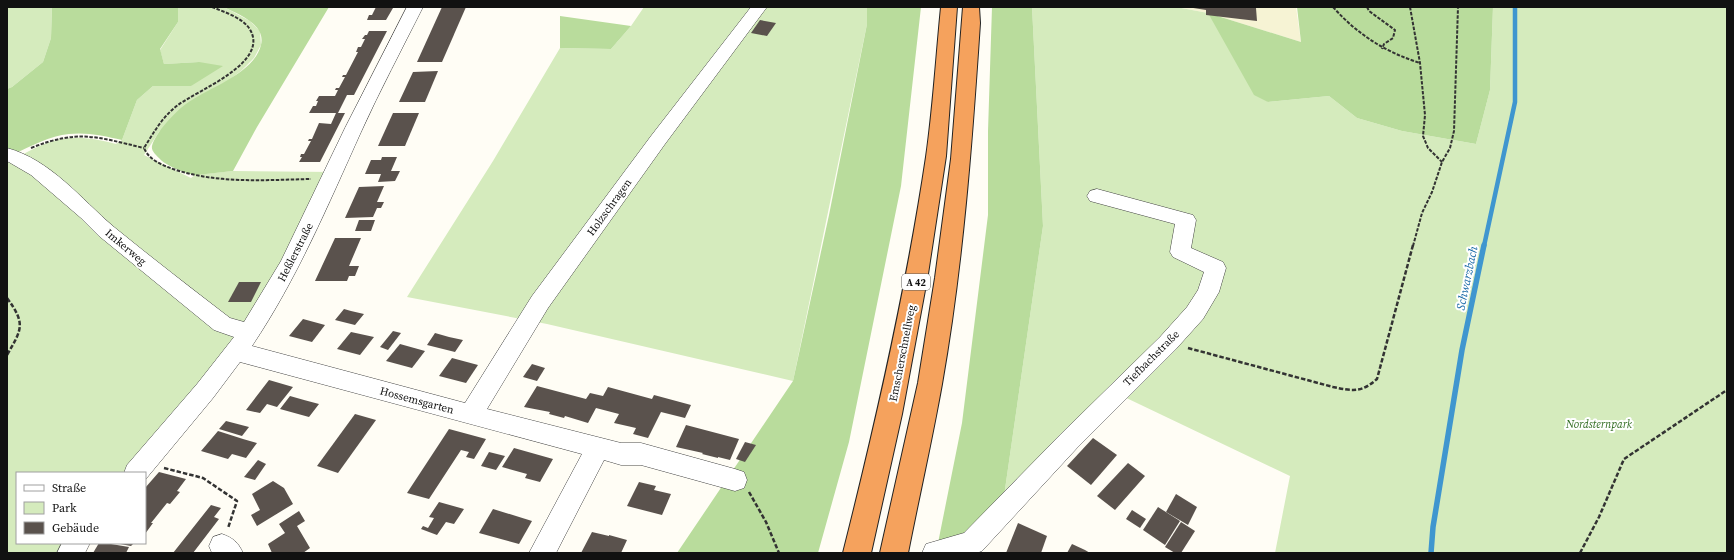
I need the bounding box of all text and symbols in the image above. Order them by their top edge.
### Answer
street label: Holzschragen [584,175,635,239]
street label: Heßlerstraße [274,220,317,284]
street label: Imkerweg [102,226,150,269]
water label: Schwarzbach [1452,244,1482,311]
road number: A 42 [902,274,930,290]
street label: Emscherschnellweg [886,303,919,403]
street label: Tiefbachstraße [1120,327,1183,390]
street label: Hossemsgarten [378,383,456,418]
park label: Nordsternpark [1565,417,1633,432]
legend [16,472,146,544]
text: Straße [52,480,86,496]
text: Park [52,500,77,516]
text: Gebäude [52,520,99,536]

